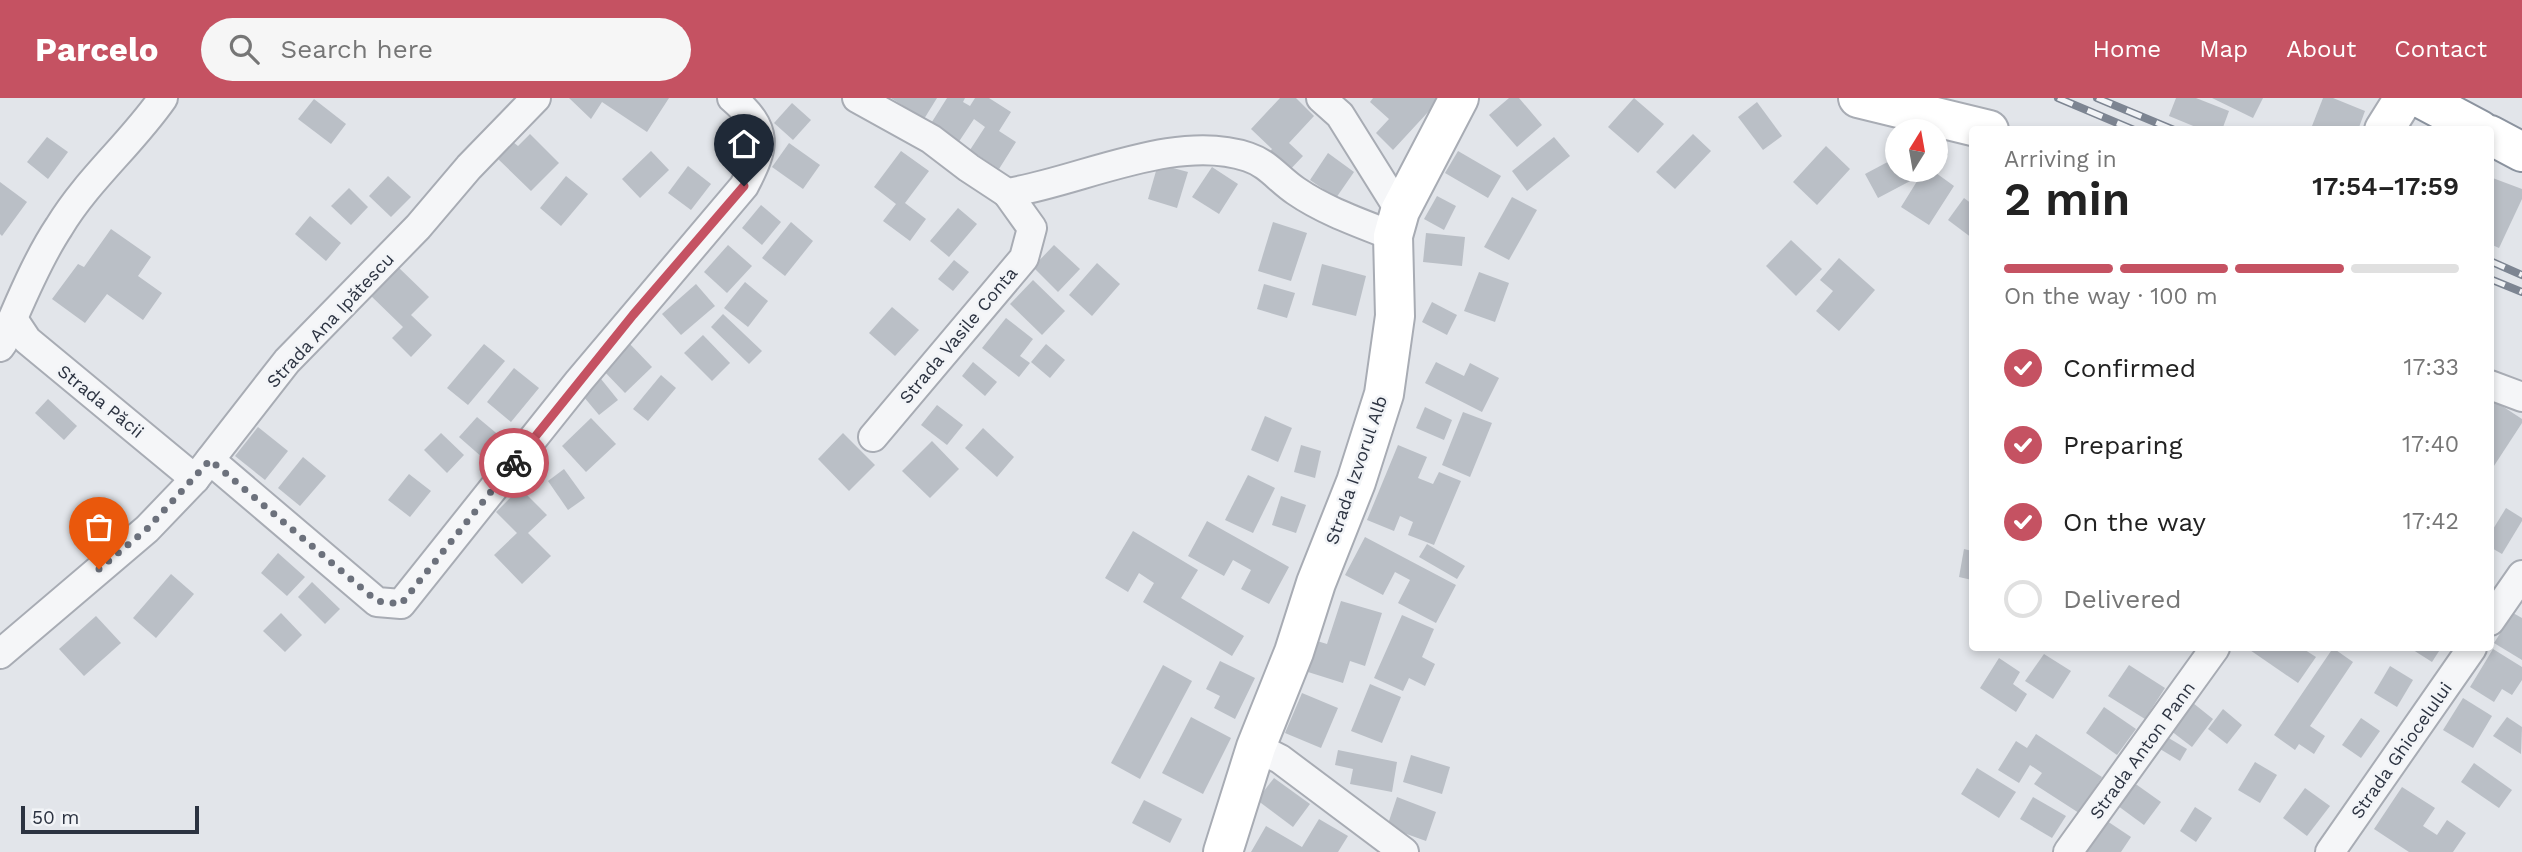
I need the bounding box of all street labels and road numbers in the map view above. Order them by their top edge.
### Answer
street label: Strada Ana Ipătescu [262,248,398,392]
street label: Strada Vasile Conta [895,262,1021,408]
street label: Strada Păcii [54,360,148,442]
street label: Strada Izvorul Alb [1321,393,1391,547]
street label: Strada Anton Pann [2085,677,2199,823]
street label: Strada Ghiocelului [2346,678,2456,822]

